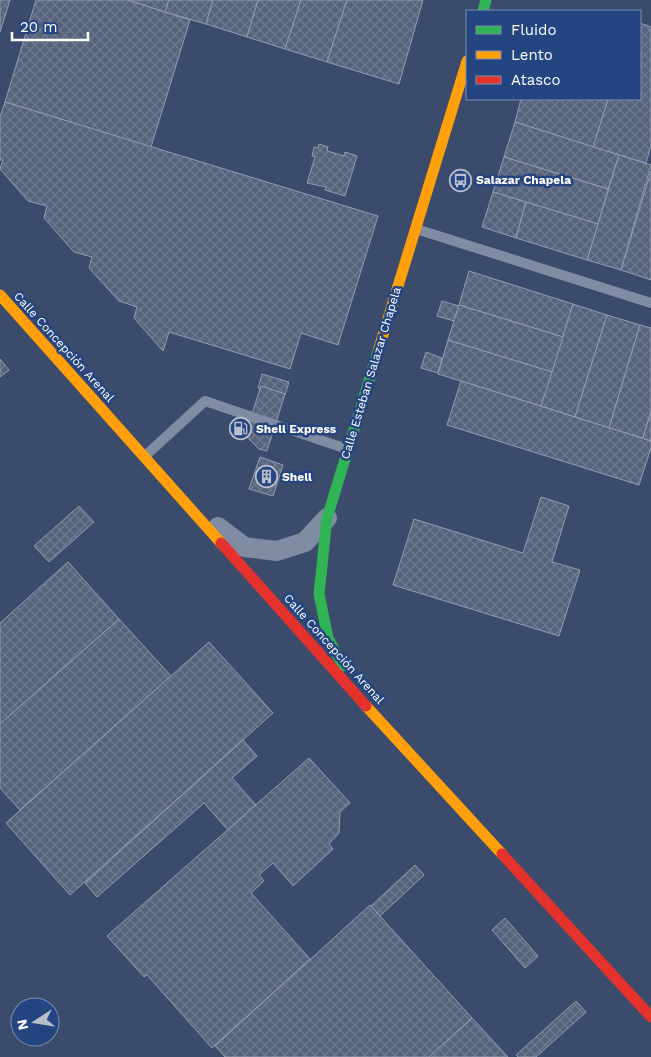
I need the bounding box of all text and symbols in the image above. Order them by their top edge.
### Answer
scale bar [12,10,89,42]
legend [466,10,641,100]
text: 20 m [20,18,58,36]
text: Fluido [511,21,556,39]
text: Lento [511,46,553,64]
text: Atasco [511,71,560,89]
bus stop icon: Salazar Chapela [448,168,472,192]
place label: Salazar Chapela [476,173,571,187]
street label: Calle Esteban Salazar Chapela [338,285,404,461]
street label: Calle Concepción Arenal [11,289,117,405]
fuel station icon: Shell Express [228,417,252,441]
place label: Shell Express [256,422,337,436]
building icon: Shell [254,465,278,489]
place label: Shell [282,470,312,484]
street label: Calle Concepción Arenal [281,591,387,707]
north arrow [10,997,60,1047]
text: N [13,1018,31,1031]

